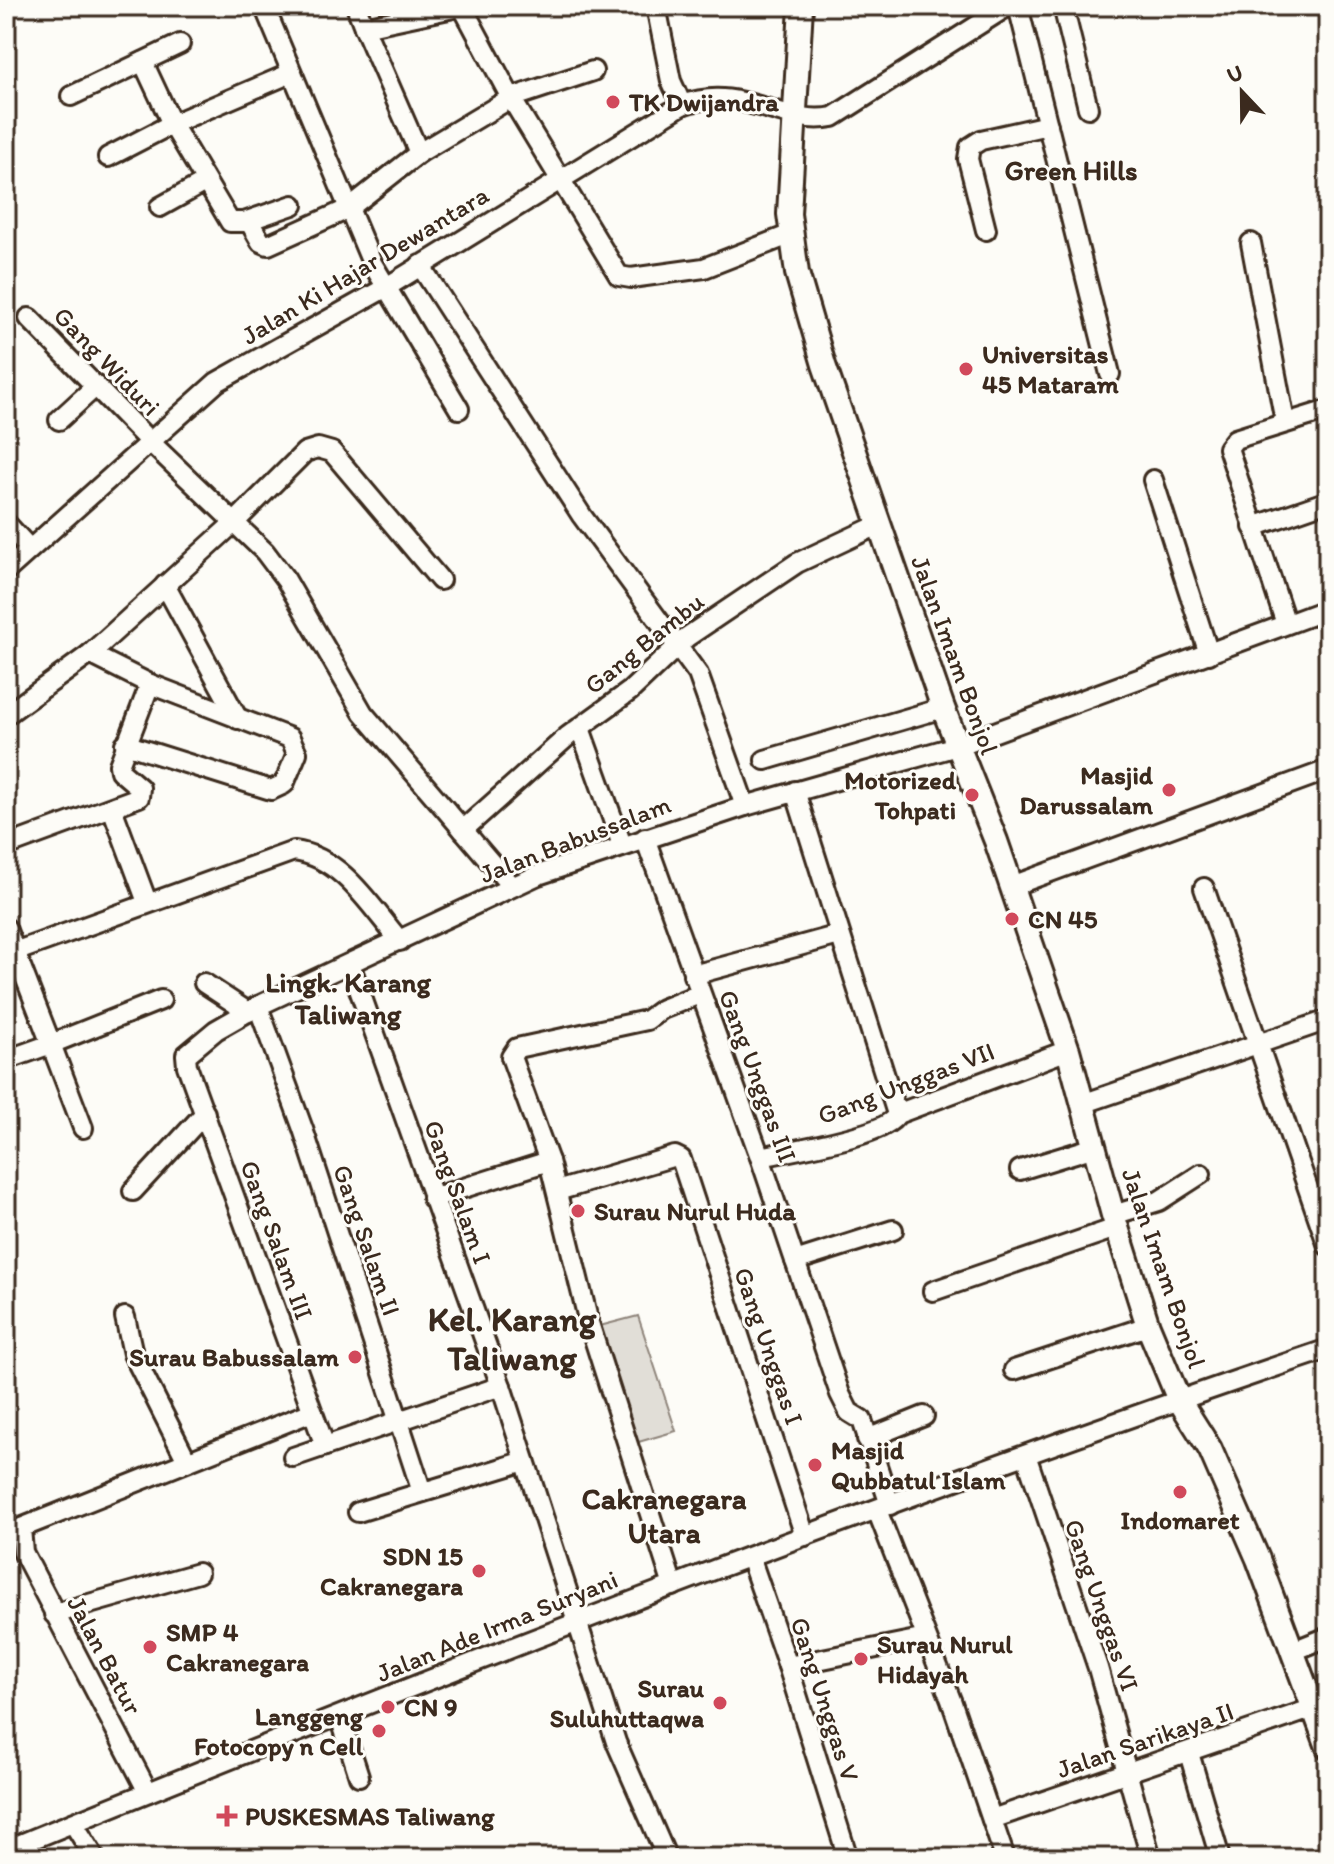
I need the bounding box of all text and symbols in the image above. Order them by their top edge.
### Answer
north arrow [1202,52,1282,132]
text: U [1223,59,1247,89]
place label: TK Dwijandra [628,86,779,118]
marker: TK Dwijandra [604,93,622,111]
district label: Green Hills [1004,153,1138,187]
street label: Jalan Ki Hajar Dewantara [236,178,495,352]
street label: Gang Widuri [47,300,167,422]
place label: Universitas 45 Mataram [982,338,1119,400]
marker: Universitas 45 Mataram [957,360,975,378]
street label: Jalan Imam Bonjol [904,551,1006,759]
street label: Gang Bambu [578,585,710,701]
place label: Masjid Darussalam [1019,759,1154,821]
place label: Motorized Tohpati [844,764,957,826]
marker: Masjid Darussalam [1160,781,1178,799]
marker: Motorized Tohpati [963,786,981,804]
street label: Jalan Babussalam [475,788,675,890]
place label: CN 45 [1028,903,1098,935]
marker: CN 45 [1003,910,1021,928]
district label: Lingk. Karang Taliwang [265,965,431,1031]
street label: Gang Unggas III [712,985,804,1167]
street label: Gang Unggas VII [813,1035,999,1131]
street label: Gang Salam I [417,1116,499,1268]
street label: Gang Salam III [233,1156,321,1324]
street label: Gang Salam II [326,1160,408,1320]
street label: Jalan Imam Bonjol [1115,1164,1213,1372]
place label: Surau Nurul Huda [594,1195,796,1227]
marker: Surau Nurul Huda [569,1202,587,1220]
street label: Gang Unggas I [727,1263,811,1429]
district label: Kel. Karang Taliwang [428,1299,597,1379]
place label: Surau Babussalam [129,1341,339,1373]
marker: Surau Babussalam [346,1348,364,1366]
place label: Masjid Qubbatul Islam [831,1434,1006,1496]
marker: Masjid Qubbatul Islam [806,1456,824,1474]
district label: Cakranegara Utara [581,1480,747,1551]
marker: Indomaret [1171,1483,1189,1501]
place label: Indomaret [1121,1504,1240,1536]
street label: Gang Unggas VI [1058,1515,1146,1695]
place label: SDN 15 Cakranegara [320,1540,463,1602]
marker: SDN 15 Cakranegara [470,1562,488,1580]
street label: Jalan Ade Irma Suryani [372,1563,622,1689]
street label: Jalan Batur [60,1590,150,1720]
street label: Gang Unggas V [783,1613,867,1785]
place label: SMP 4 Cakranegara [166,1616,309,1678]
place label: Surau Nurul Hidayah [877,1628,1013,1690]
marker: SMP 4 Cakranegara [141,1638,159,1656]
marker: Surau Nurul Hidayah [852,1650,870,1668]
place label: Surau Suluhuttaqwa [550,1672,705,1734]
place label: CN 9 [404,1691,458,1723]
marker: Surau Suluhuttaqwa [711,1694,729,1712]
street label: Jalan Sarikaya II [1052,1695,1238,1785]
marker: CN 9 [379,1698,397,1716]
place label: Langgeng Fotocopy n Cell [194,1700,364,1762]
marker: Langgeng Fotocopy n Cell [370,1722,388,1740]
place label: PUSKESMAS Taliwang [245,1800,495,1832]
marker: PUSKESMAS Taliwang [216,1805,238,1827]

